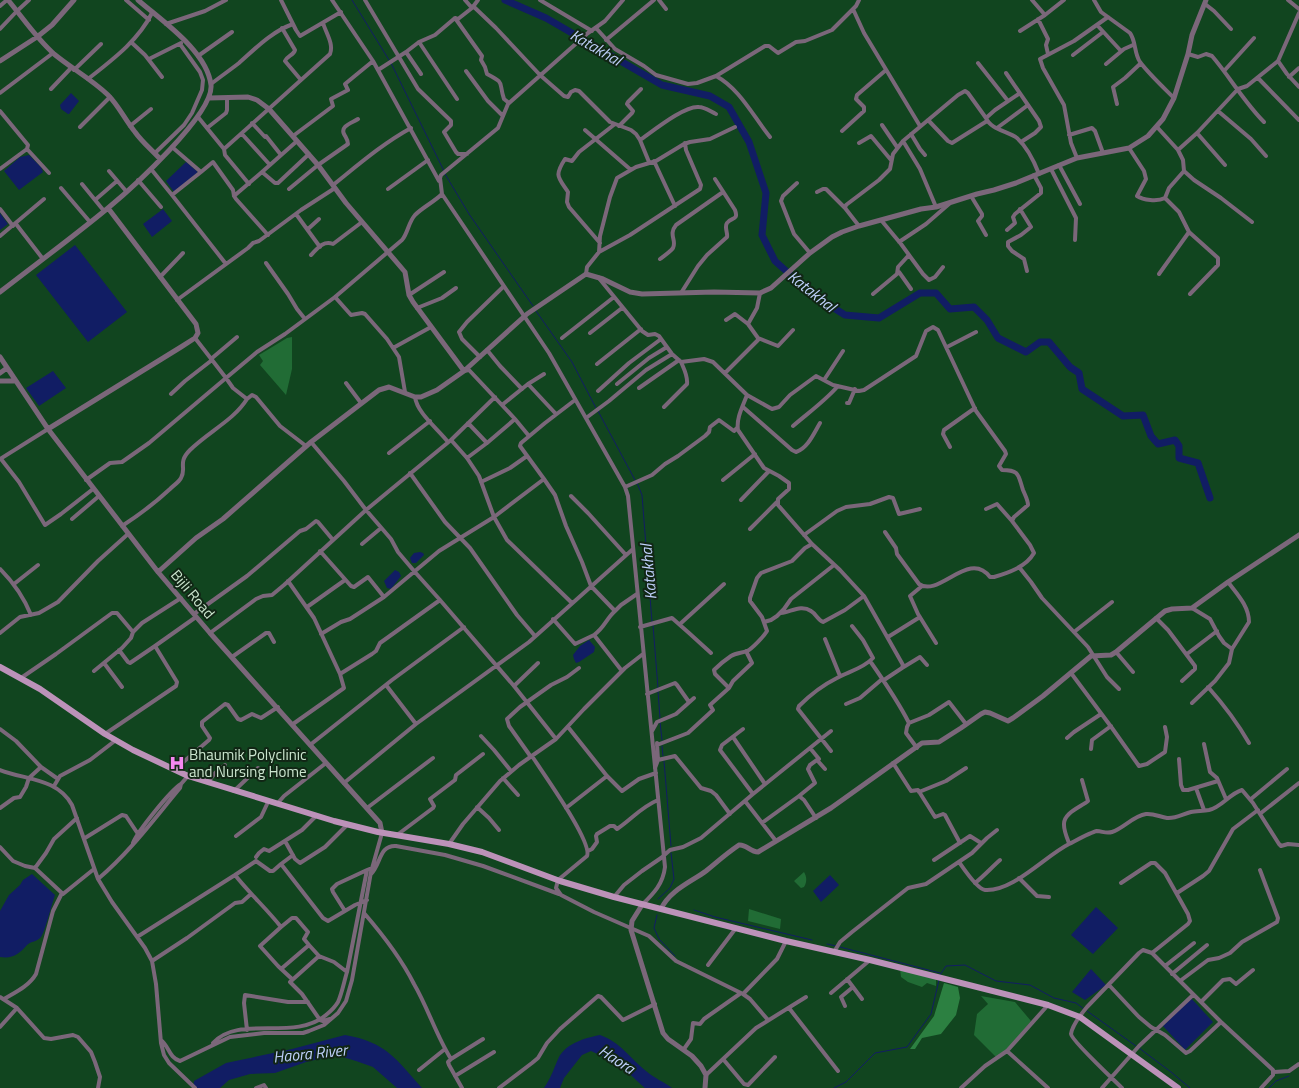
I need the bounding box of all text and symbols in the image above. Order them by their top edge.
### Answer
water label: Katakhal [566,23,627,72]
water label: Katakhal [783,264,843,319]
water label: Katakhal [633,542,662,601]
street label: Bijli Road [165,564,221,624]
place label: Bhaumik Polyclinic and Nursing Home [189,743,307,783]
hospital icon: Bhaumik Polyclinic and Nursing Home [168,754,186,772]
water label: Haora River [272,1037,350,1069]
water label: Haora [594,1038,641,1080]

